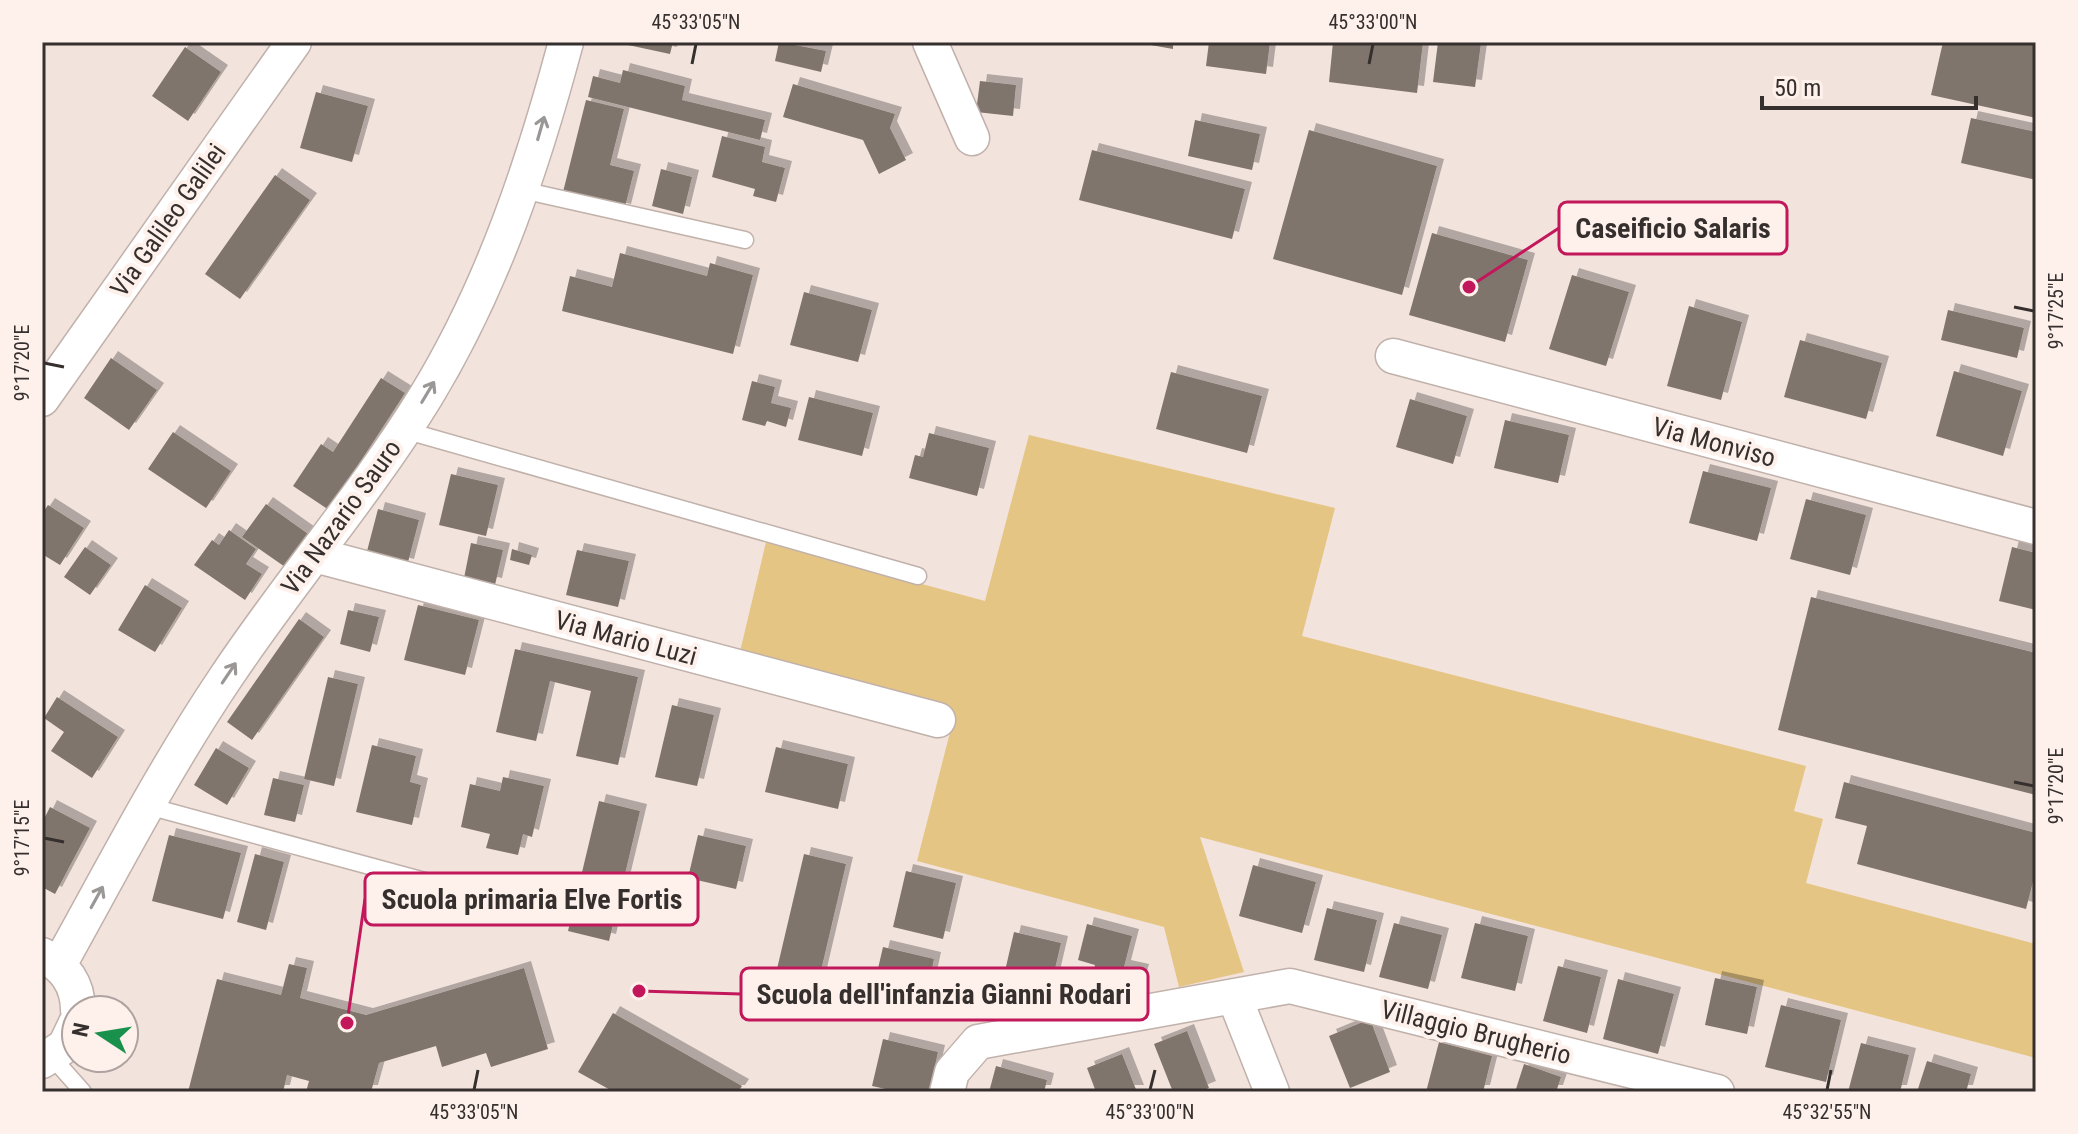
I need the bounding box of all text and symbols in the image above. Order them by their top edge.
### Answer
text: 45°33'05"N [651,10,741,34]
text: 45°33'00"N [1328,10,1418,34]
scale bar [1762,60,1976,110]
text: 50 m [1774,74,1821,102]
one-way arrow [534,116,549,142]
street label: Via Galileo Galilei [104,138,232,302]
callout: Caseificio Salaris [1559,202,1787,254]
text: Caseificio Salaris [1575,212,1771,245]
text: 9°17'25"E [2044,273,2068,349]
text: 9°17'20"E [10,325,34,401]
one-way arrow [420,381,436,404]
street label: Via Monviso [1649,411,1779,473]
street label: Via Nazario Sauro [275,434,407,600]
street label: Via Mario Luzi [552,605,700,671]
one-way arrow [220,662,237,684]
text: 9°17'20"E [2044,748,2068,824]
text: 9°17'15"E [10,800,34,876]
callout: Scuola primaria Elve Fortis [365,873,698,925]
text: Scuola primaria Elve Fortis [382,883,682,916]
one-way arrow [89,886,105,909]
callout: Scuola dell'infanzia Gianni Rodari [741,968,1148,1020]
text: Scuola dell'infanzia Gianni Rodari [756,978,1132,1011]
north arrow [60,994,140,1074]
street label: Villaggio Brugherio [1378,994,1574,1070]
text: N [67,1021,95,1039]
text: 45°33'05"N [429,1100,519,1124]
text: 45°33'00"N [1105,1100,1195,1124]
text: 45°32'55"N [1782,1100,1872,1124]

